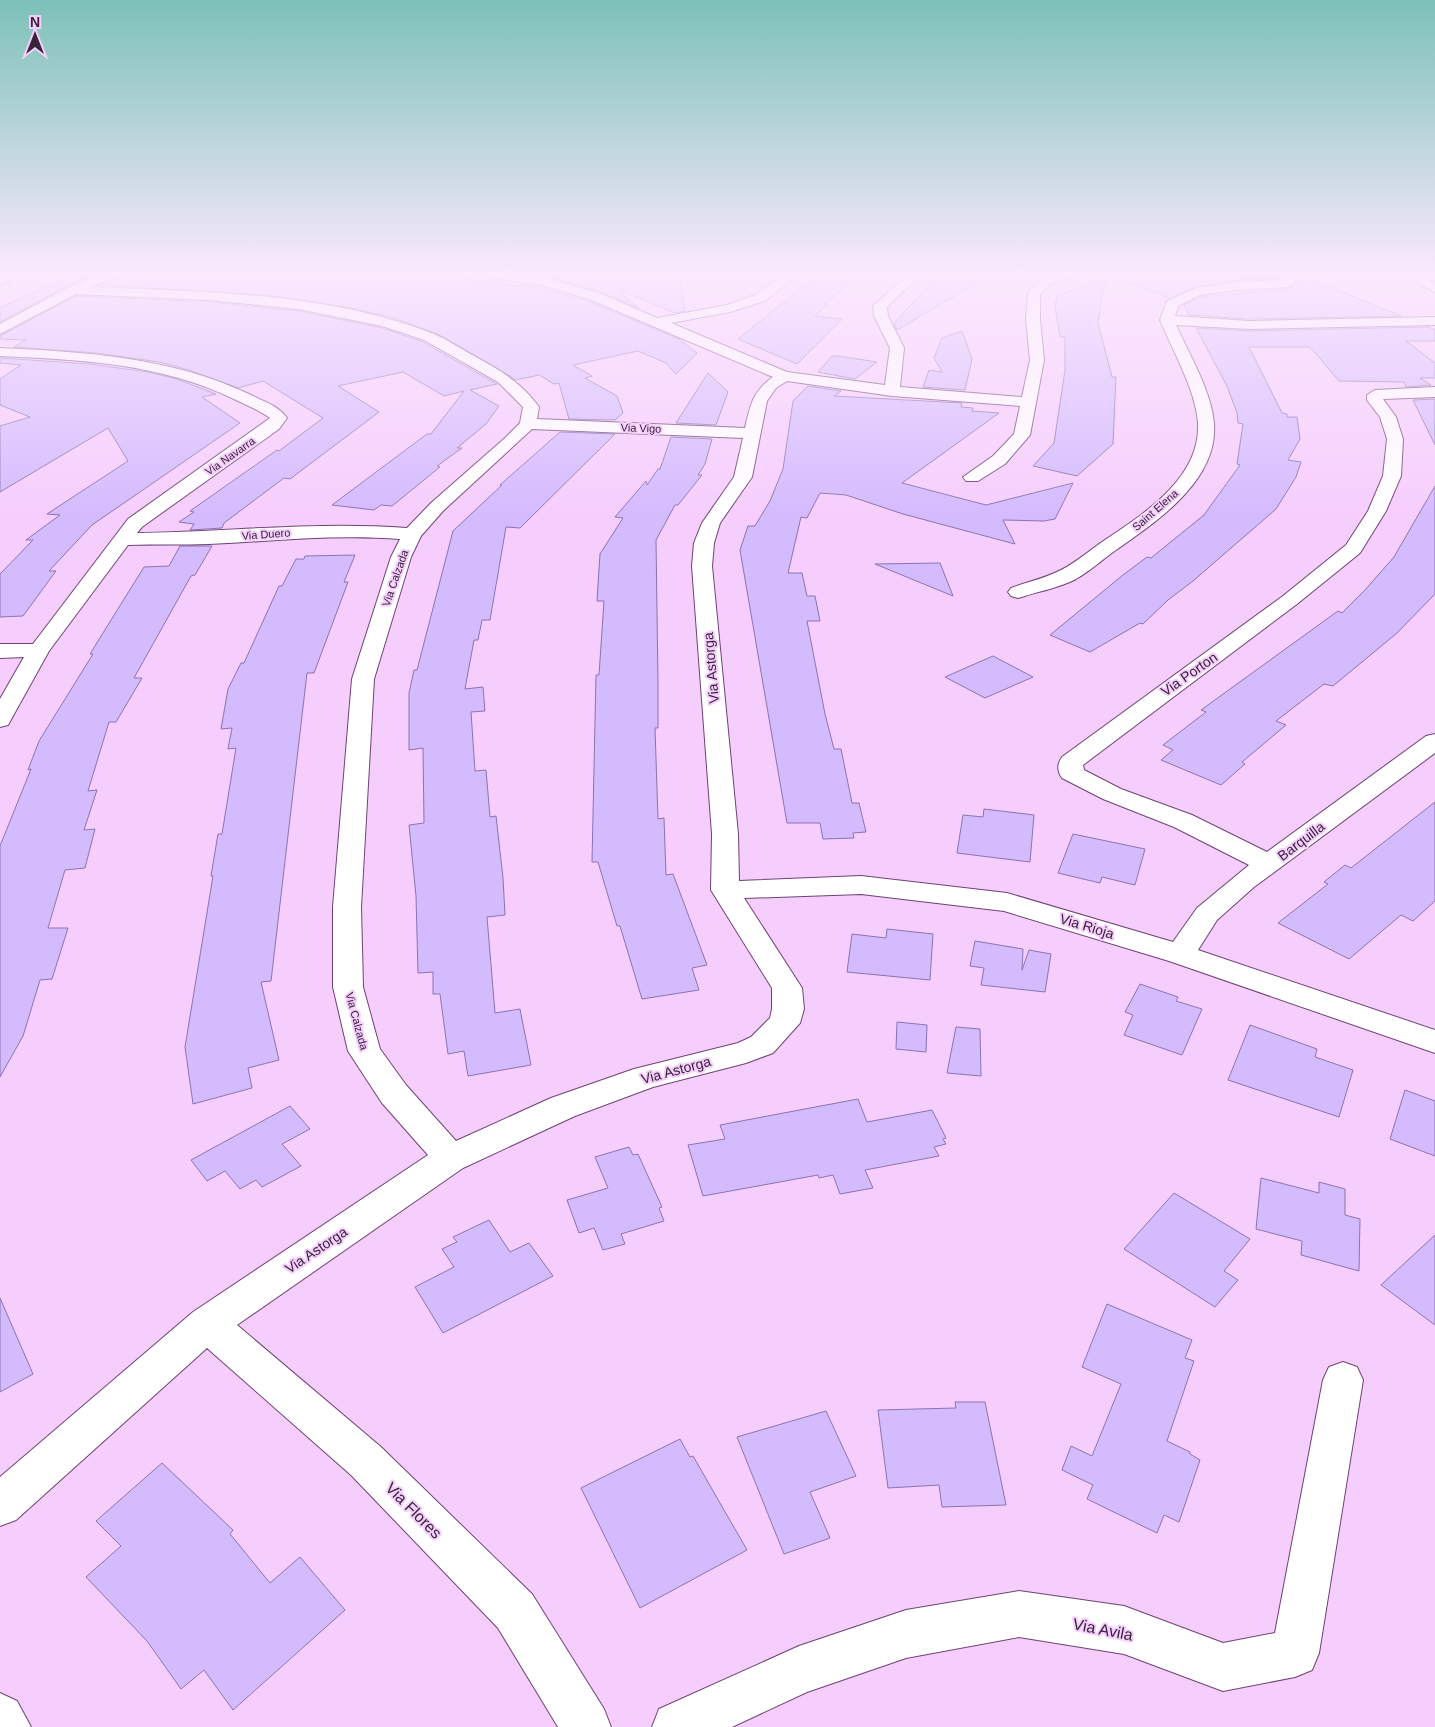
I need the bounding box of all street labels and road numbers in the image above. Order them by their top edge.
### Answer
street label: Via Vigo [621,421,661,435]
street label: Via Navarra [203,434,258,478]
street label: Saint Elena [1130,486,1181,533]
street label: Via Duero [241,526,291,542]
street label: Via Calzada [380,547,411,608]
street label: Via Astorga [700,632,722,704]
street label: Via Porton [1158,649,1220,699]
street label: Barquilla [1274,818,1328,864]
street label: Via Rioja [1058,910,1116,942]
street label: Via Calzada [344,991,371,1052]
street label: Via Astorga [639,1053,713,1087]
street label: Via Astorga [282,1223,350,1277]
street label: Via Flores [382,1479,445,1542]
street label: Via Avila [1071,1615,1134,1644]

